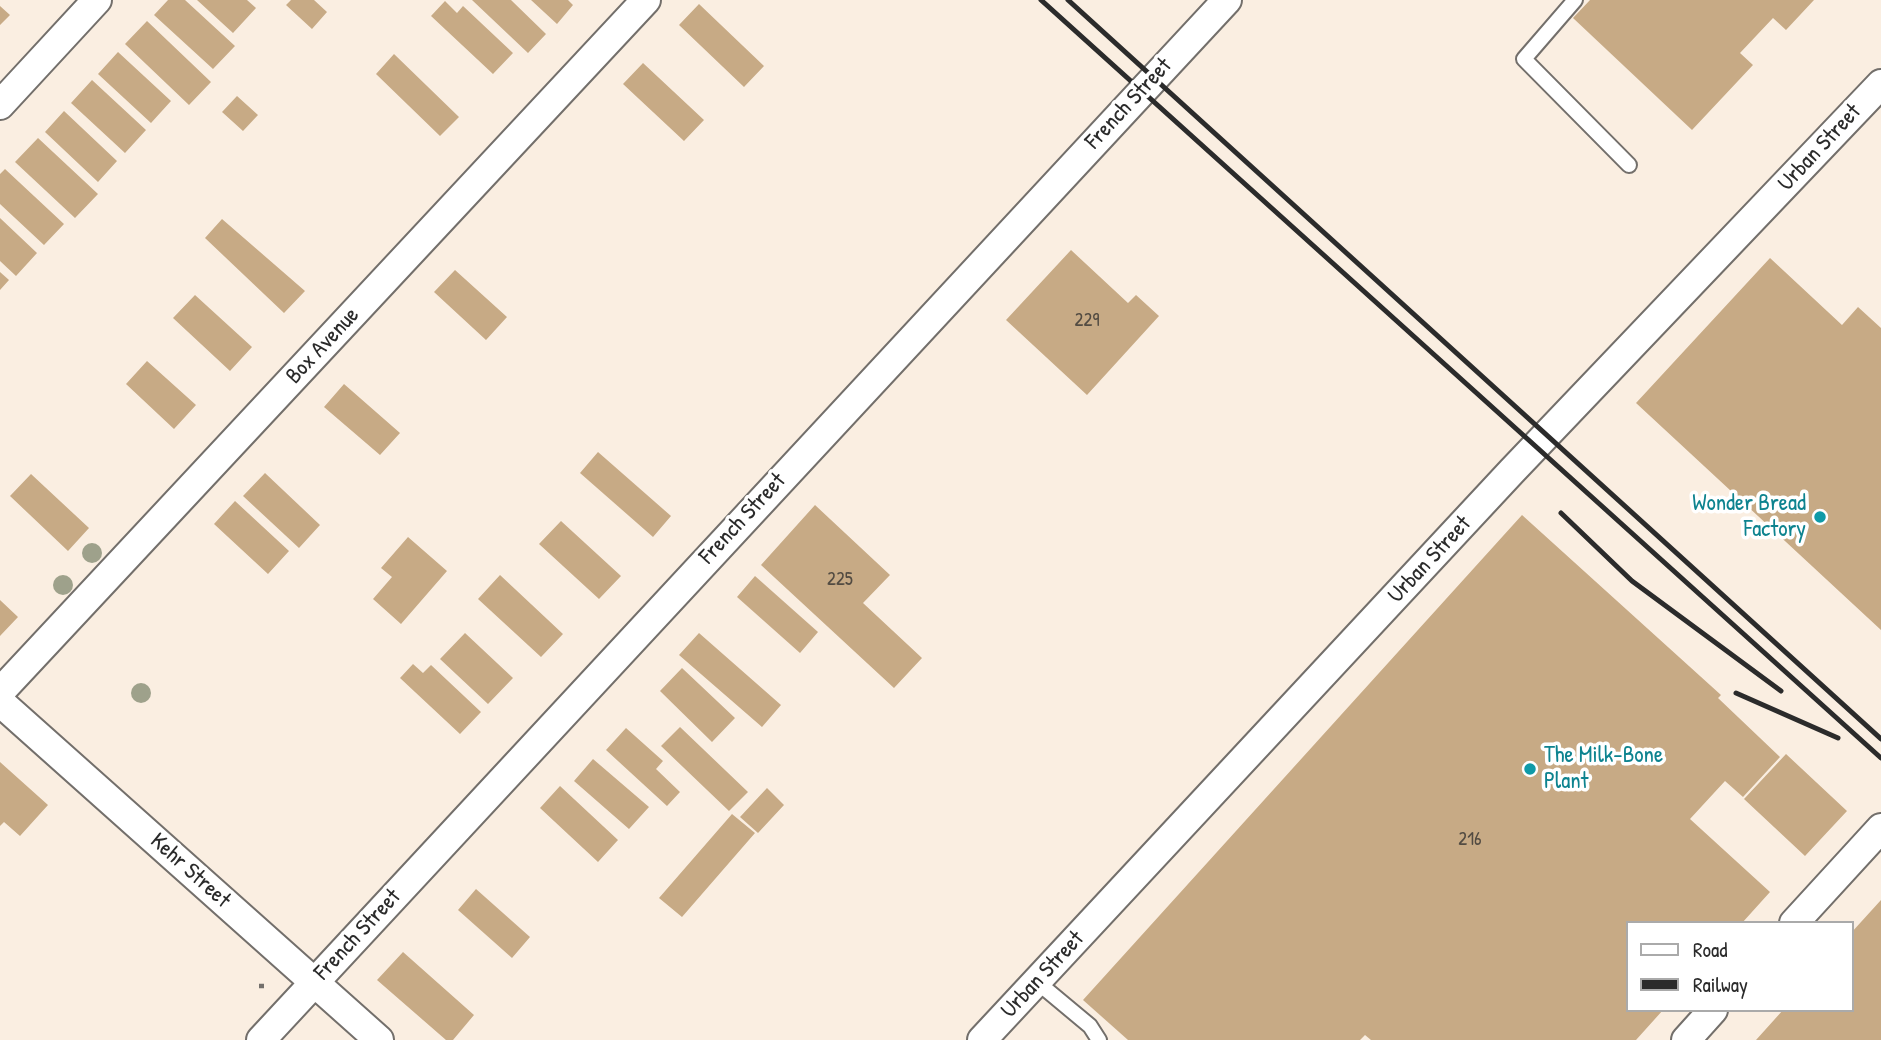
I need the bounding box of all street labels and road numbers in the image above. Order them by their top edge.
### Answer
street label: French Street [1080,53,1178,155]
street label: Urban Street [1773,99,1867,197]
street label: Box Avenue [281,302,365,390]
street label: French Street [694,468,792,570]
street label: Urban Street [1383,511,1477,609]
street label: Kehr Street [144,828,236,914]
street label: French Street [309,884,407,986]
street label: Urban Street [996,926,1090,1024]

